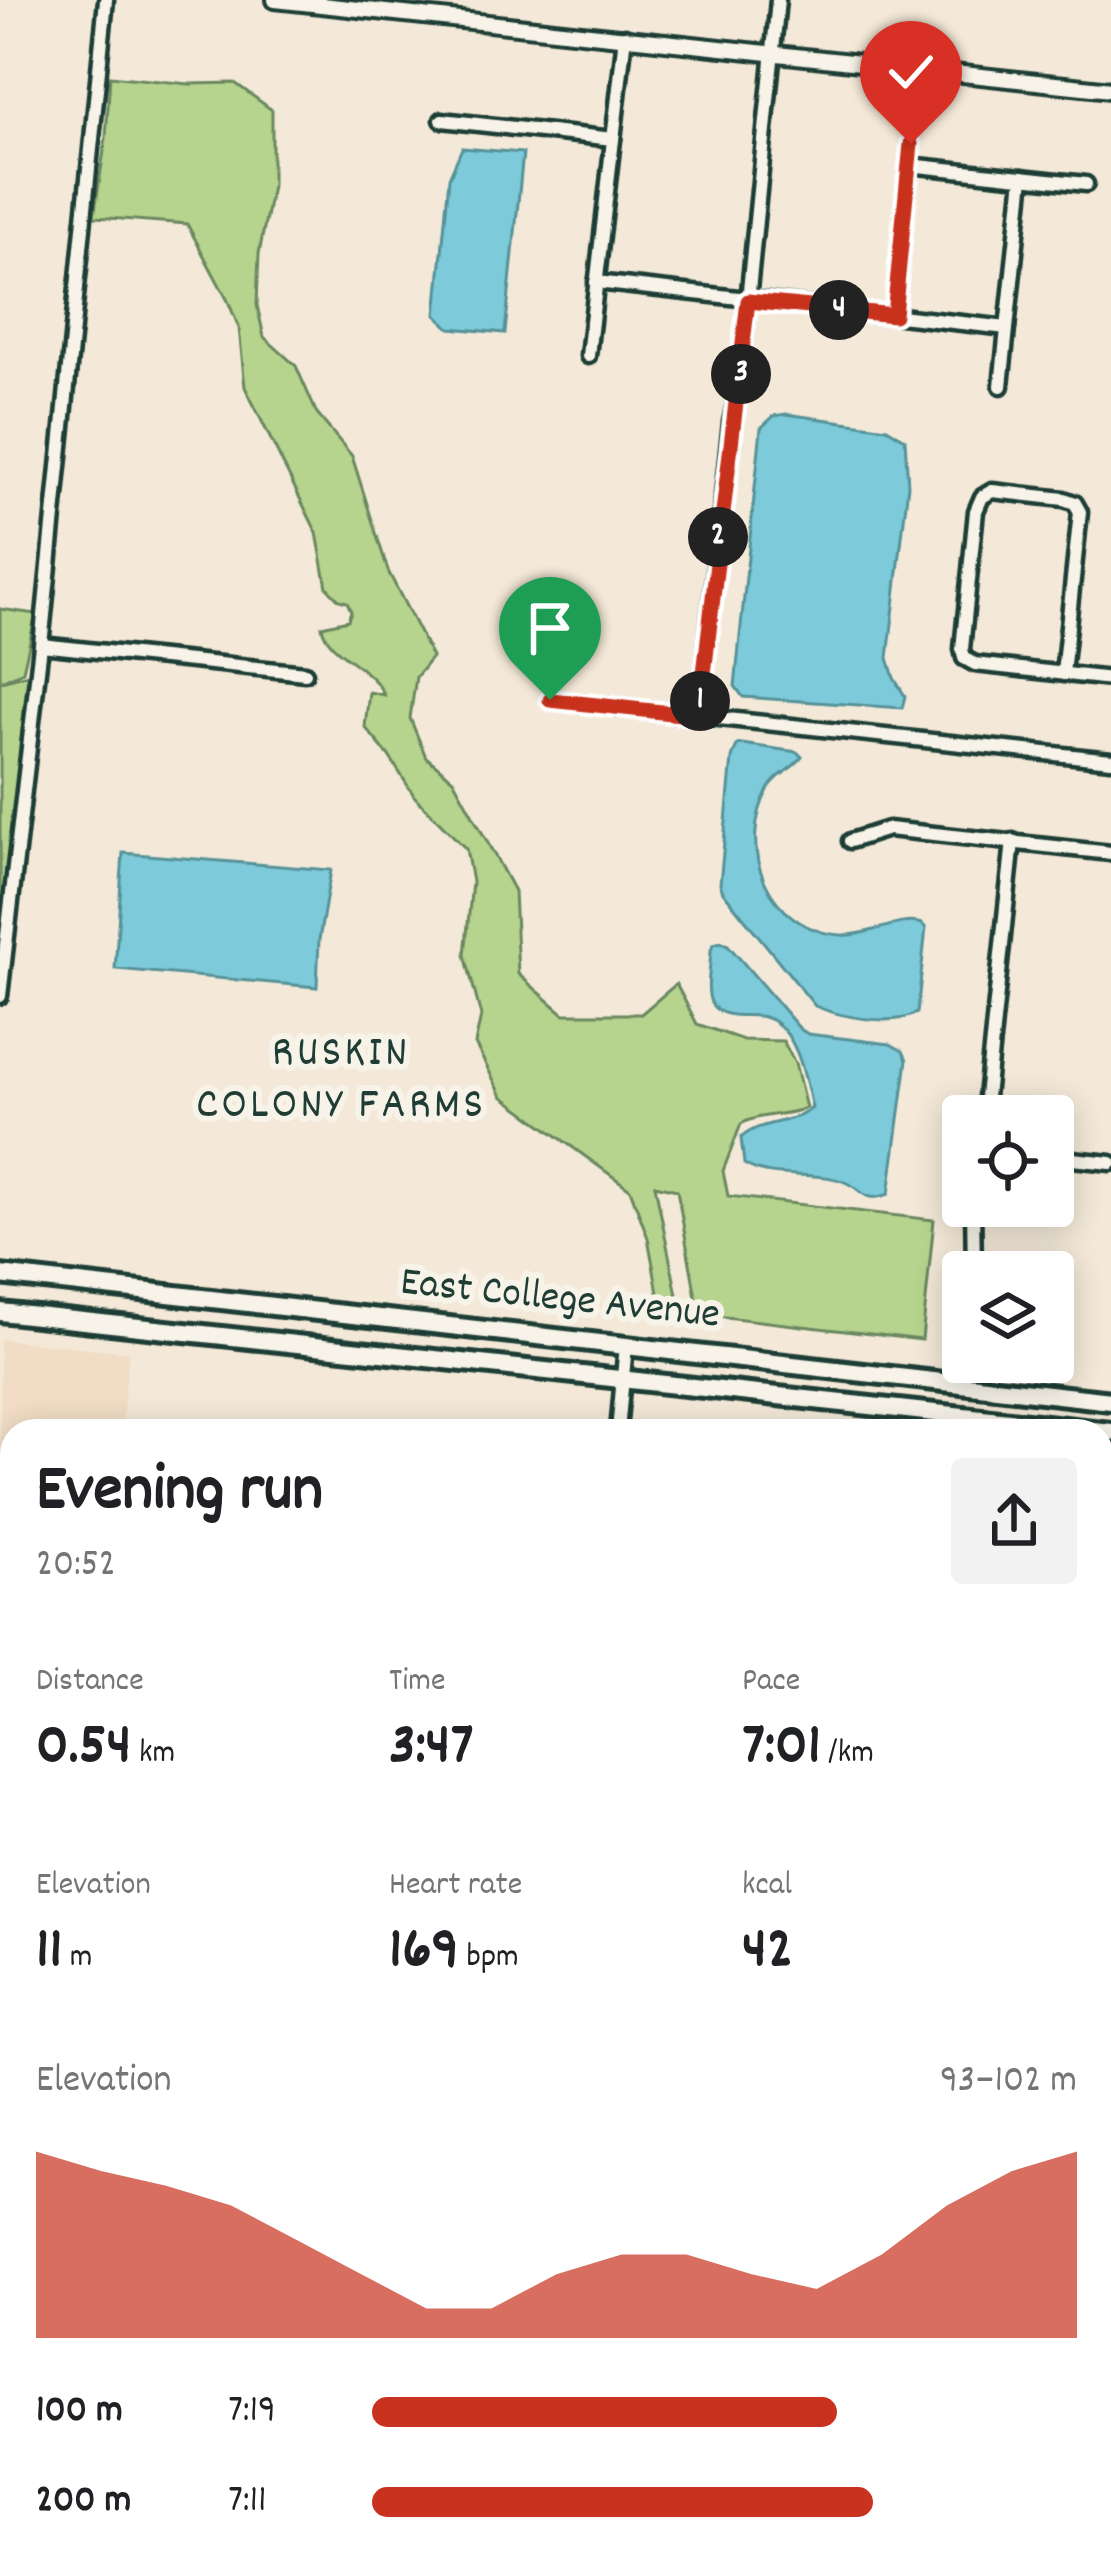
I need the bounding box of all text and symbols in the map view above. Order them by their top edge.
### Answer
pin [860,21.0,962,144]
icon: check [878,39,944,105]
pin: 4 [809,280,869,340]
text: 4 [832,286,846,333]
pin: 3 [711,344,771,404]
text: 3 [734,350,748,397]
pin: 2 [688,507,748,567]
text: 2 [711,513,725,560]
pin [499,577,601,700]
icon: arrive [517,595,583,661]
pin: 1 [670,671,730,731]
text: 1 [696,677,704,724]
district label: RUSKIN COLONY FARMS [196,1023,486,1139]
map controls [942,1095,1074,1383]
button: locate [942,1095,1074,1227]
button: layers [942,1251,1074,1383]
street label: East College Avenue [397,1254,723,1348]
text: Evening run [36,1447,323,1541]
button: share [951,1458,1077,1584]
text: 20:52 [36,1539,116,1594]
text: Distance [36,1659,144,1706]
text: Time [389,1659,445,1706]
text: Pace [742,1659,800,1706]
text: 0.54 [36,1706,131,1792]
text: 3:47 [389,1706,473,1792]
text: 7:01 [742,1706,821,1792]
text: km [131,1731,175,1778]
text: /km [821,1731,874,1778]
text: Elevation [36,1863,151,1910]
text: Heart rate [389,1863,522,1910]
text: kcal [742,1863,792,1910]
text: 11 [36,1910,62,1996]
text: 169 [389,1910,459,1996]
text: 42 [742,1910,793,1996]
text: m [62,1935,93,1982]
text: bpm [459,1935,519,1982]
text: Elevation [36,2055,172,2110]
text: 93–102 m [940,2055,1077,2110]
text: 100 m [36,2385,123,2440]
text: 7:19 [228,2385,276,2440]
text: 200 m [36,2475,131,2530]
text: 7:11 [228,2475,267,2530]

